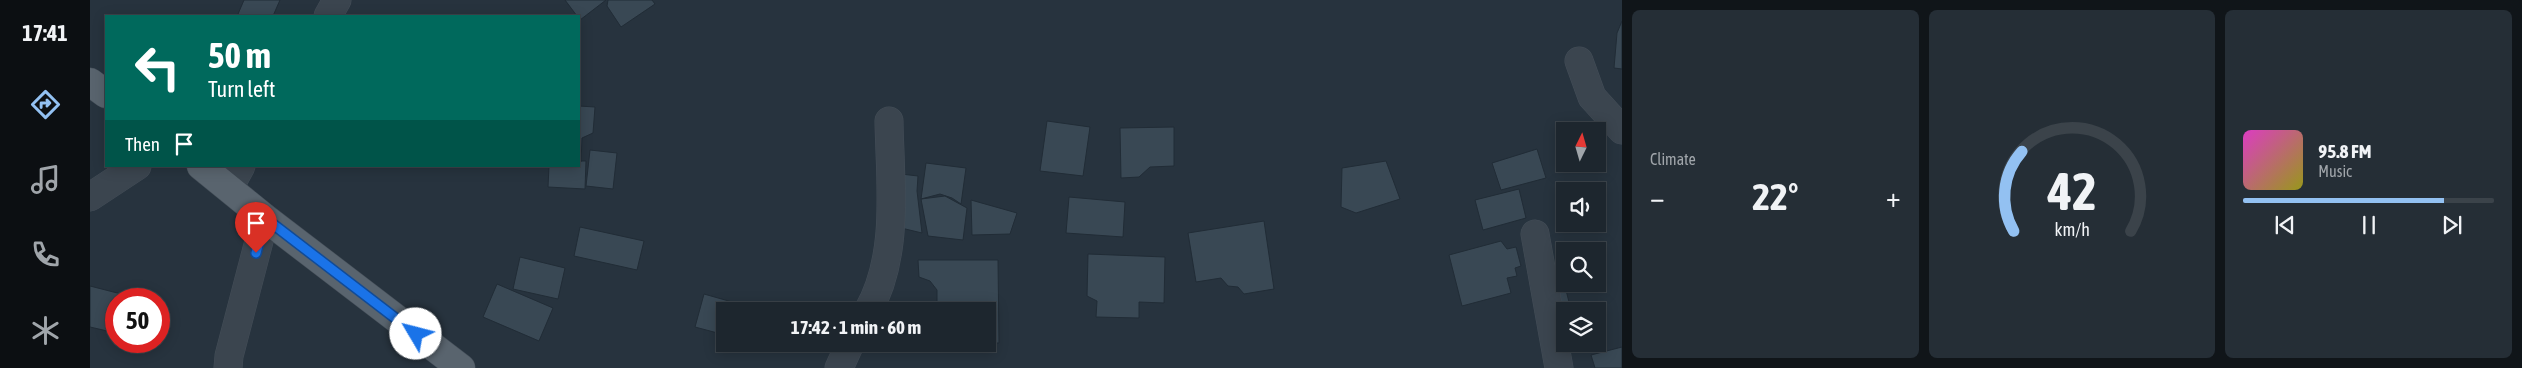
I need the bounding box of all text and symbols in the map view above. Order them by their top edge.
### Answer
text: 17:41 [22,20,68,46]
icon: left [125,35,190,100]
text: 50 m [208,35,271,75]
text: Turn left [208,76,275,102]
icon: directions [28,87,63,122]
north arrow [1556,122,1606,172]
map controls [1556,122,1606,352]
icon: arrive [170,130,198,158]
text: Then [125,133,160,155]
text: 95.8 FM [2318,140,2372,162]
text: Climate [1650,150,1696,168]
text: 42 [2047,161,2096,221]
icon: music [28,162,63,197]
text: Music [2318,162,2352,180]
text: 22° [1752,175,1798,218]
text: − [1650,181,1665,213]
text: + [1886,181,1901,213]
button: sound [1556,182,1606,232]
pin [235,202,277,253]
icon: arrive [242,209,270,237]
icon: previous [2271,211,2299,239]
icon: pause [2355,211,2383,239]
icon: next [2438,211,2466,239]
text: km/h [2054,219,2090,240]
icon: phone [28,237,63,272]
button: search [1556,242,1606,292]
speed limit sign: 50 [105,288,170,353]
button: layers [1556,302,1606,352]
position arrow [389,307,441,359]
icon: climate [28,313,63,348]
text: 17:42 · 1 min · 60 m [791,316,921,338]

